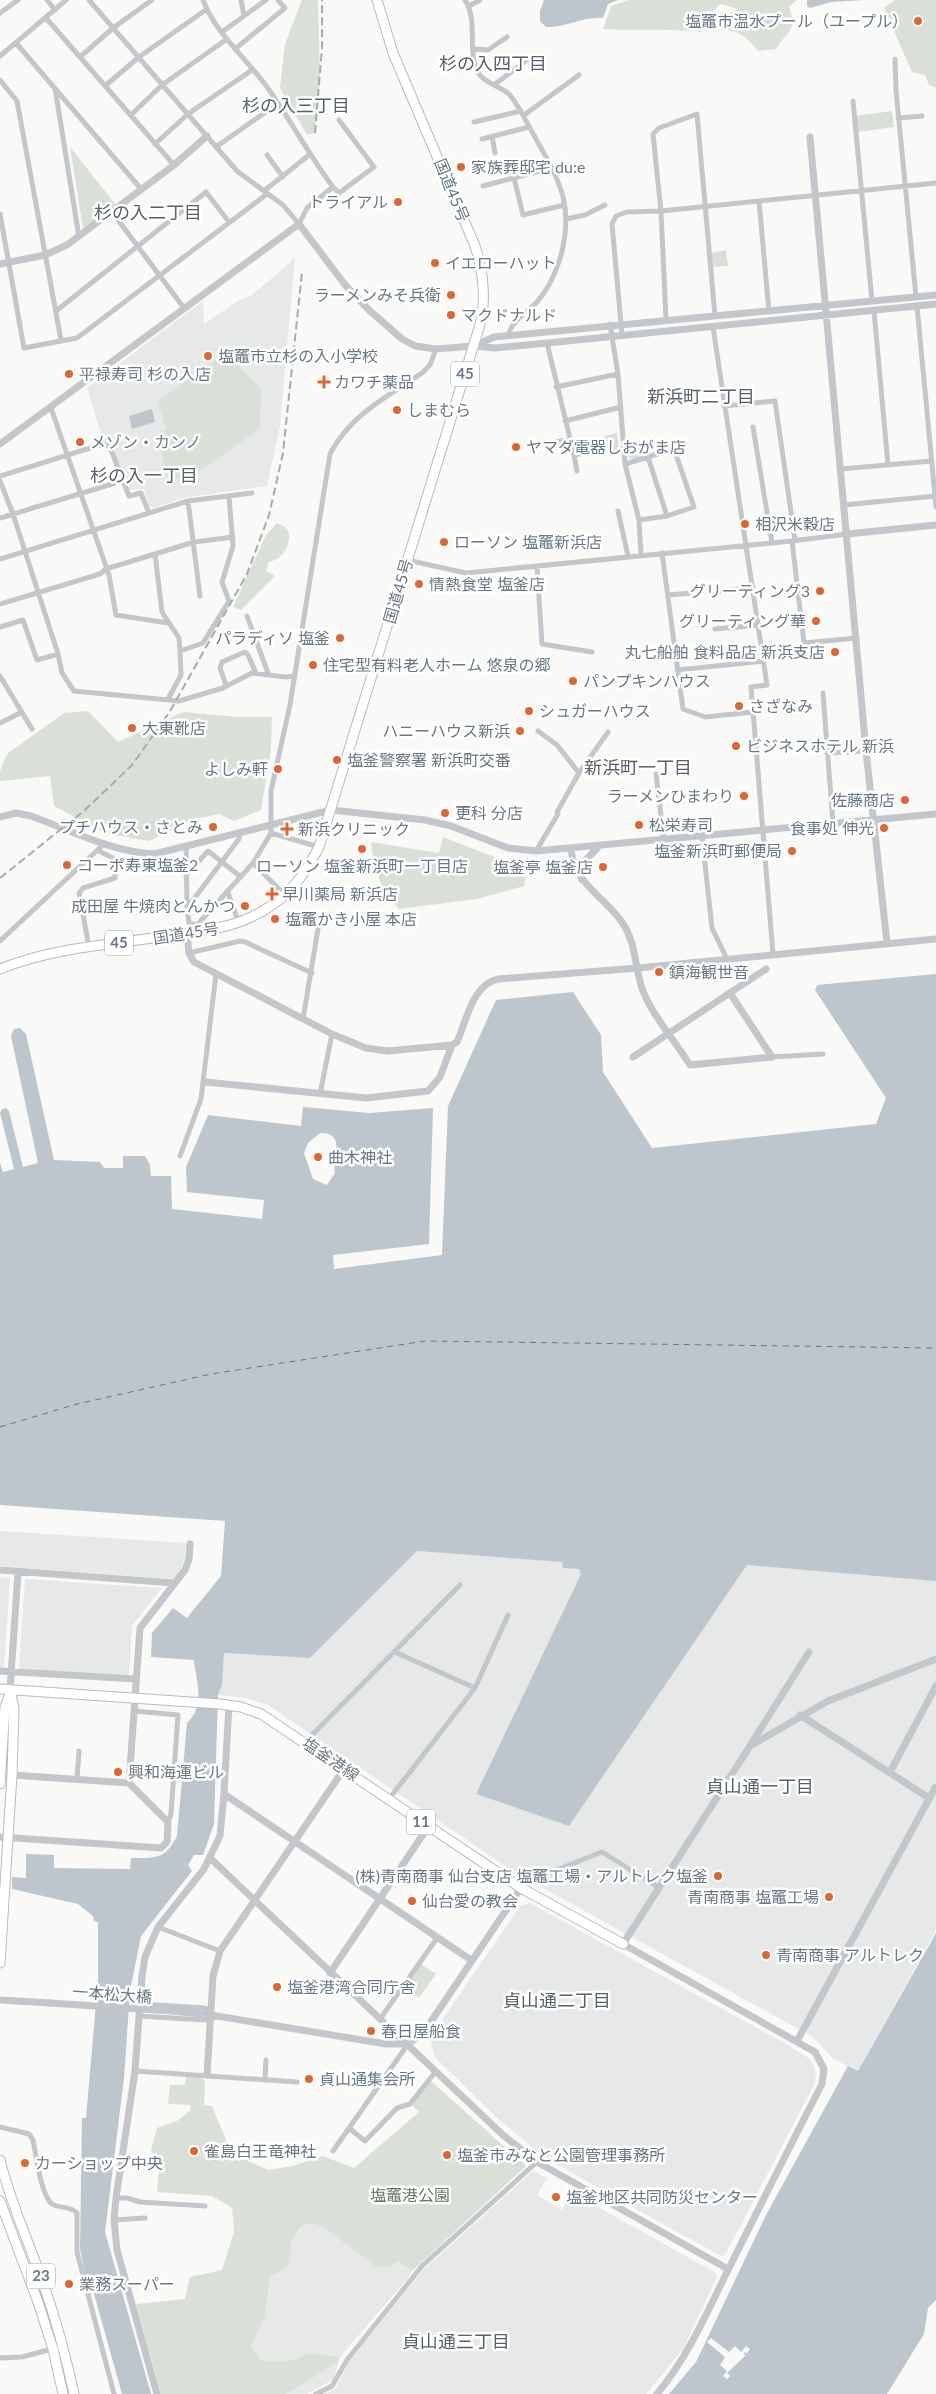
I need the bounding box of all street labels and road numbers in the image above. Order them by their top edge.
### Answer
street label: 国道45号 [431,155,474,224]
road number: 45 [451,362,479,386]
street label: 国道45号 [379,556,416,625]
street label: 国道45号 [152,918,220,947]
road number: 45 [105,930,133,956]
street label: 塩釜港線 [299,1733,363,1784]
road number: 11 [407,1810,435,1834]
street label: 一本松大橋 [71,1981,153,2006]
road number: 23 [27,2264,55,2288]

